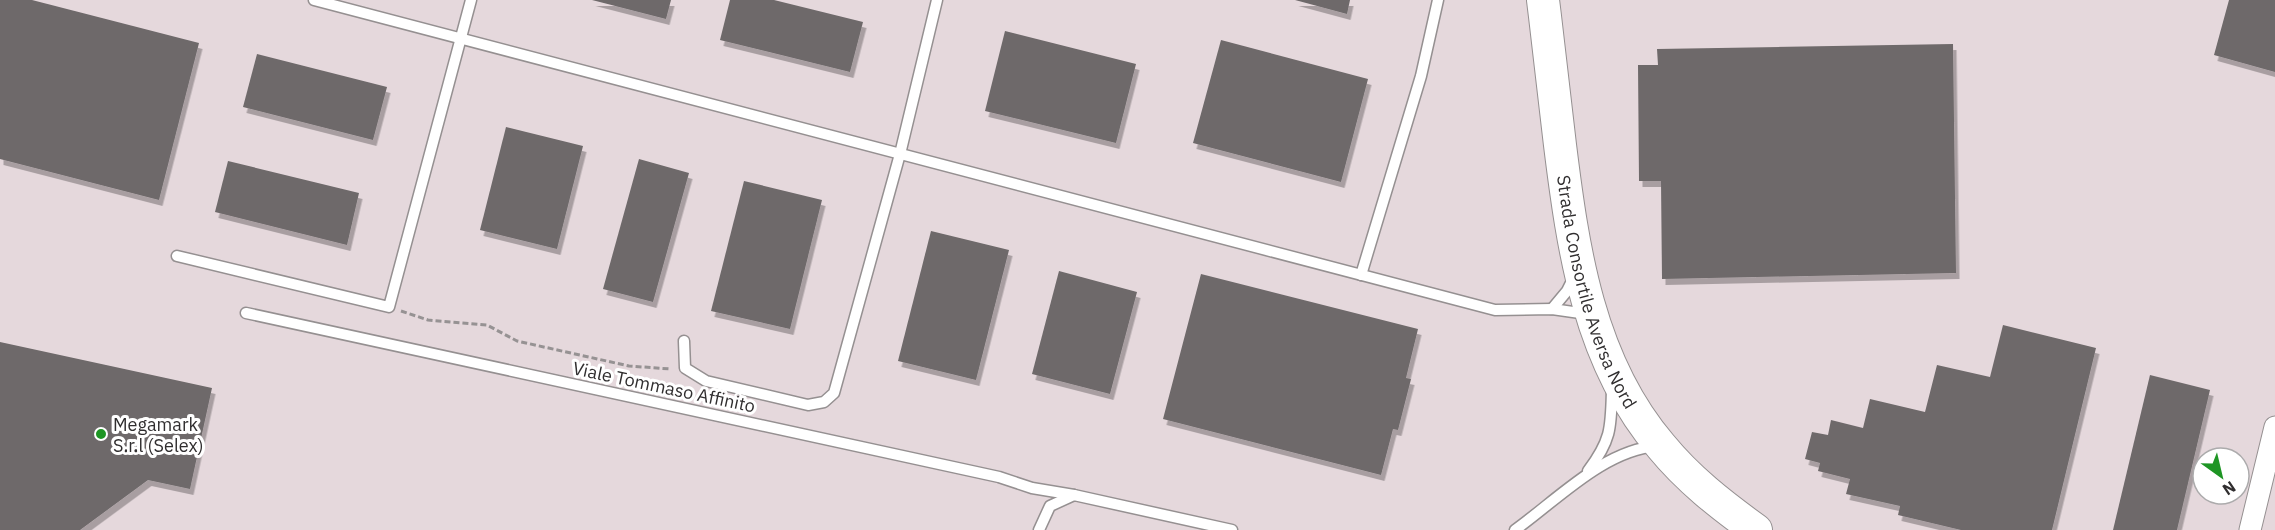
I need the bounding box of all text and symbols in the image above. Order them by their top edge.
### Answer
street label: Strada Consortile Aversa Nord [1552,174,1642,412]
street label: Viale Tommaso Affinito [571,356,757,418]
place label: Megamark S.r.l (Selex) [113,413,204,457]
marker: Megamark S.r.l (Selex) [94,427,108,441]
north arrow [2191,446,2251,506]
text: N [2219,477,2240,500]

